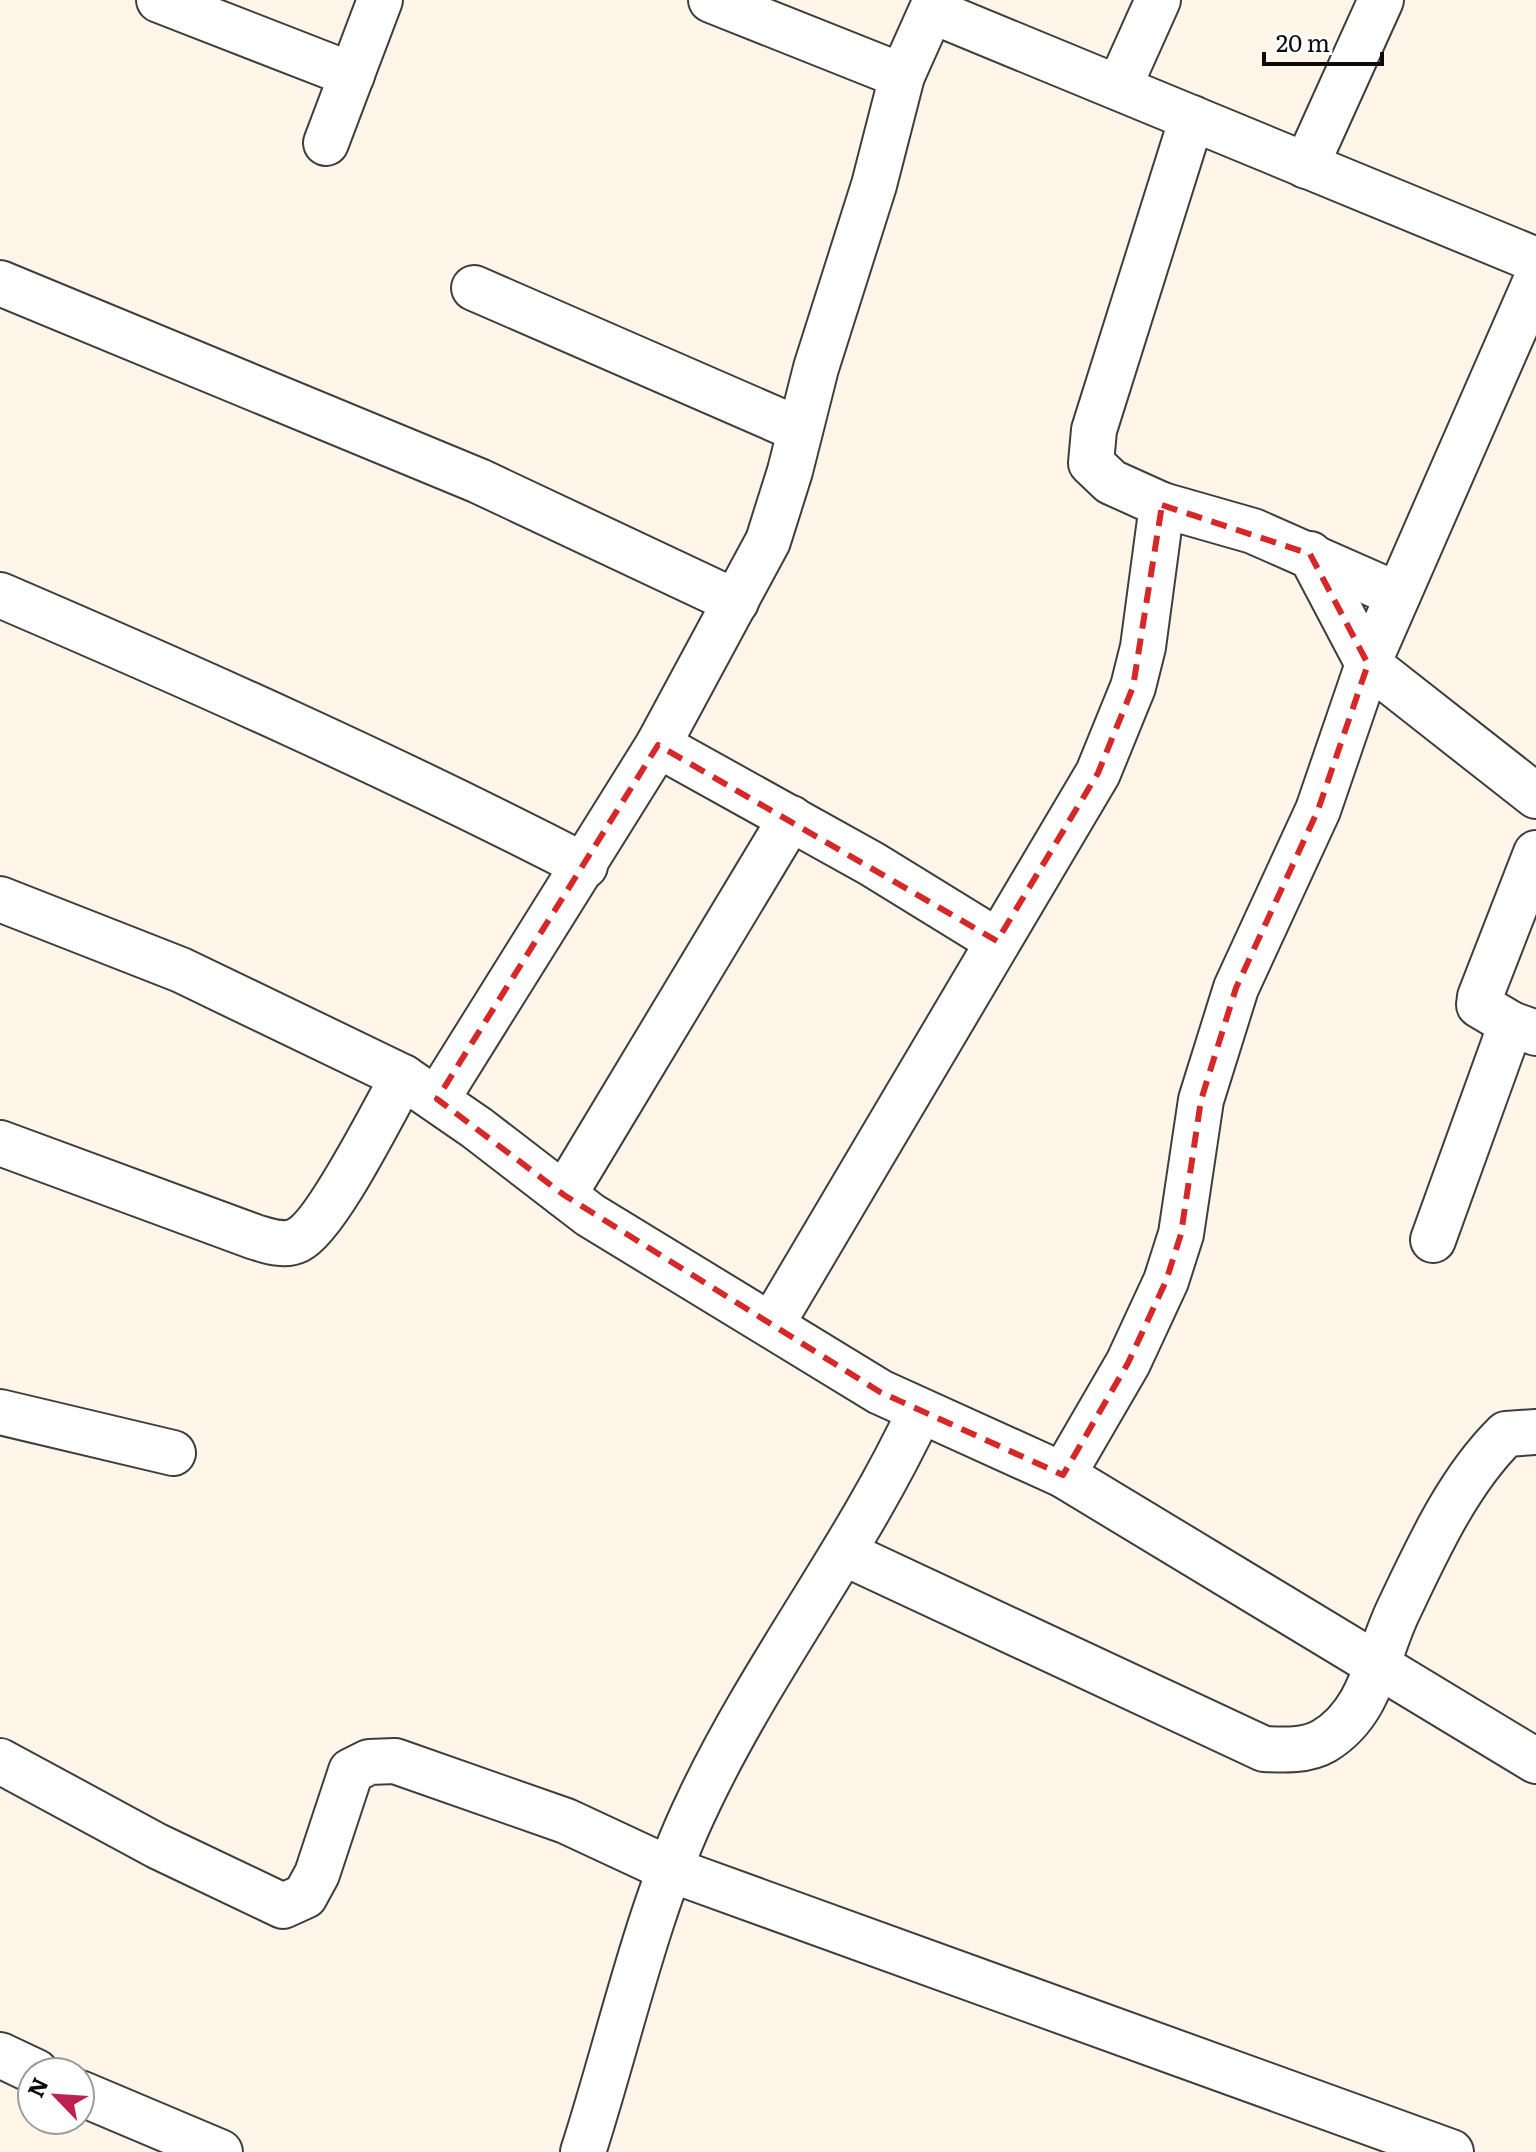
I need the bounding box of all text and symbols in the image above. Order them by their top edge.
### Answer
scale bar [1264,16,1382,66]
text: 20 m [1276,24,1330,59]
north arrow [16,2056,96,2136]
text: N [18,2072,55,2102]

